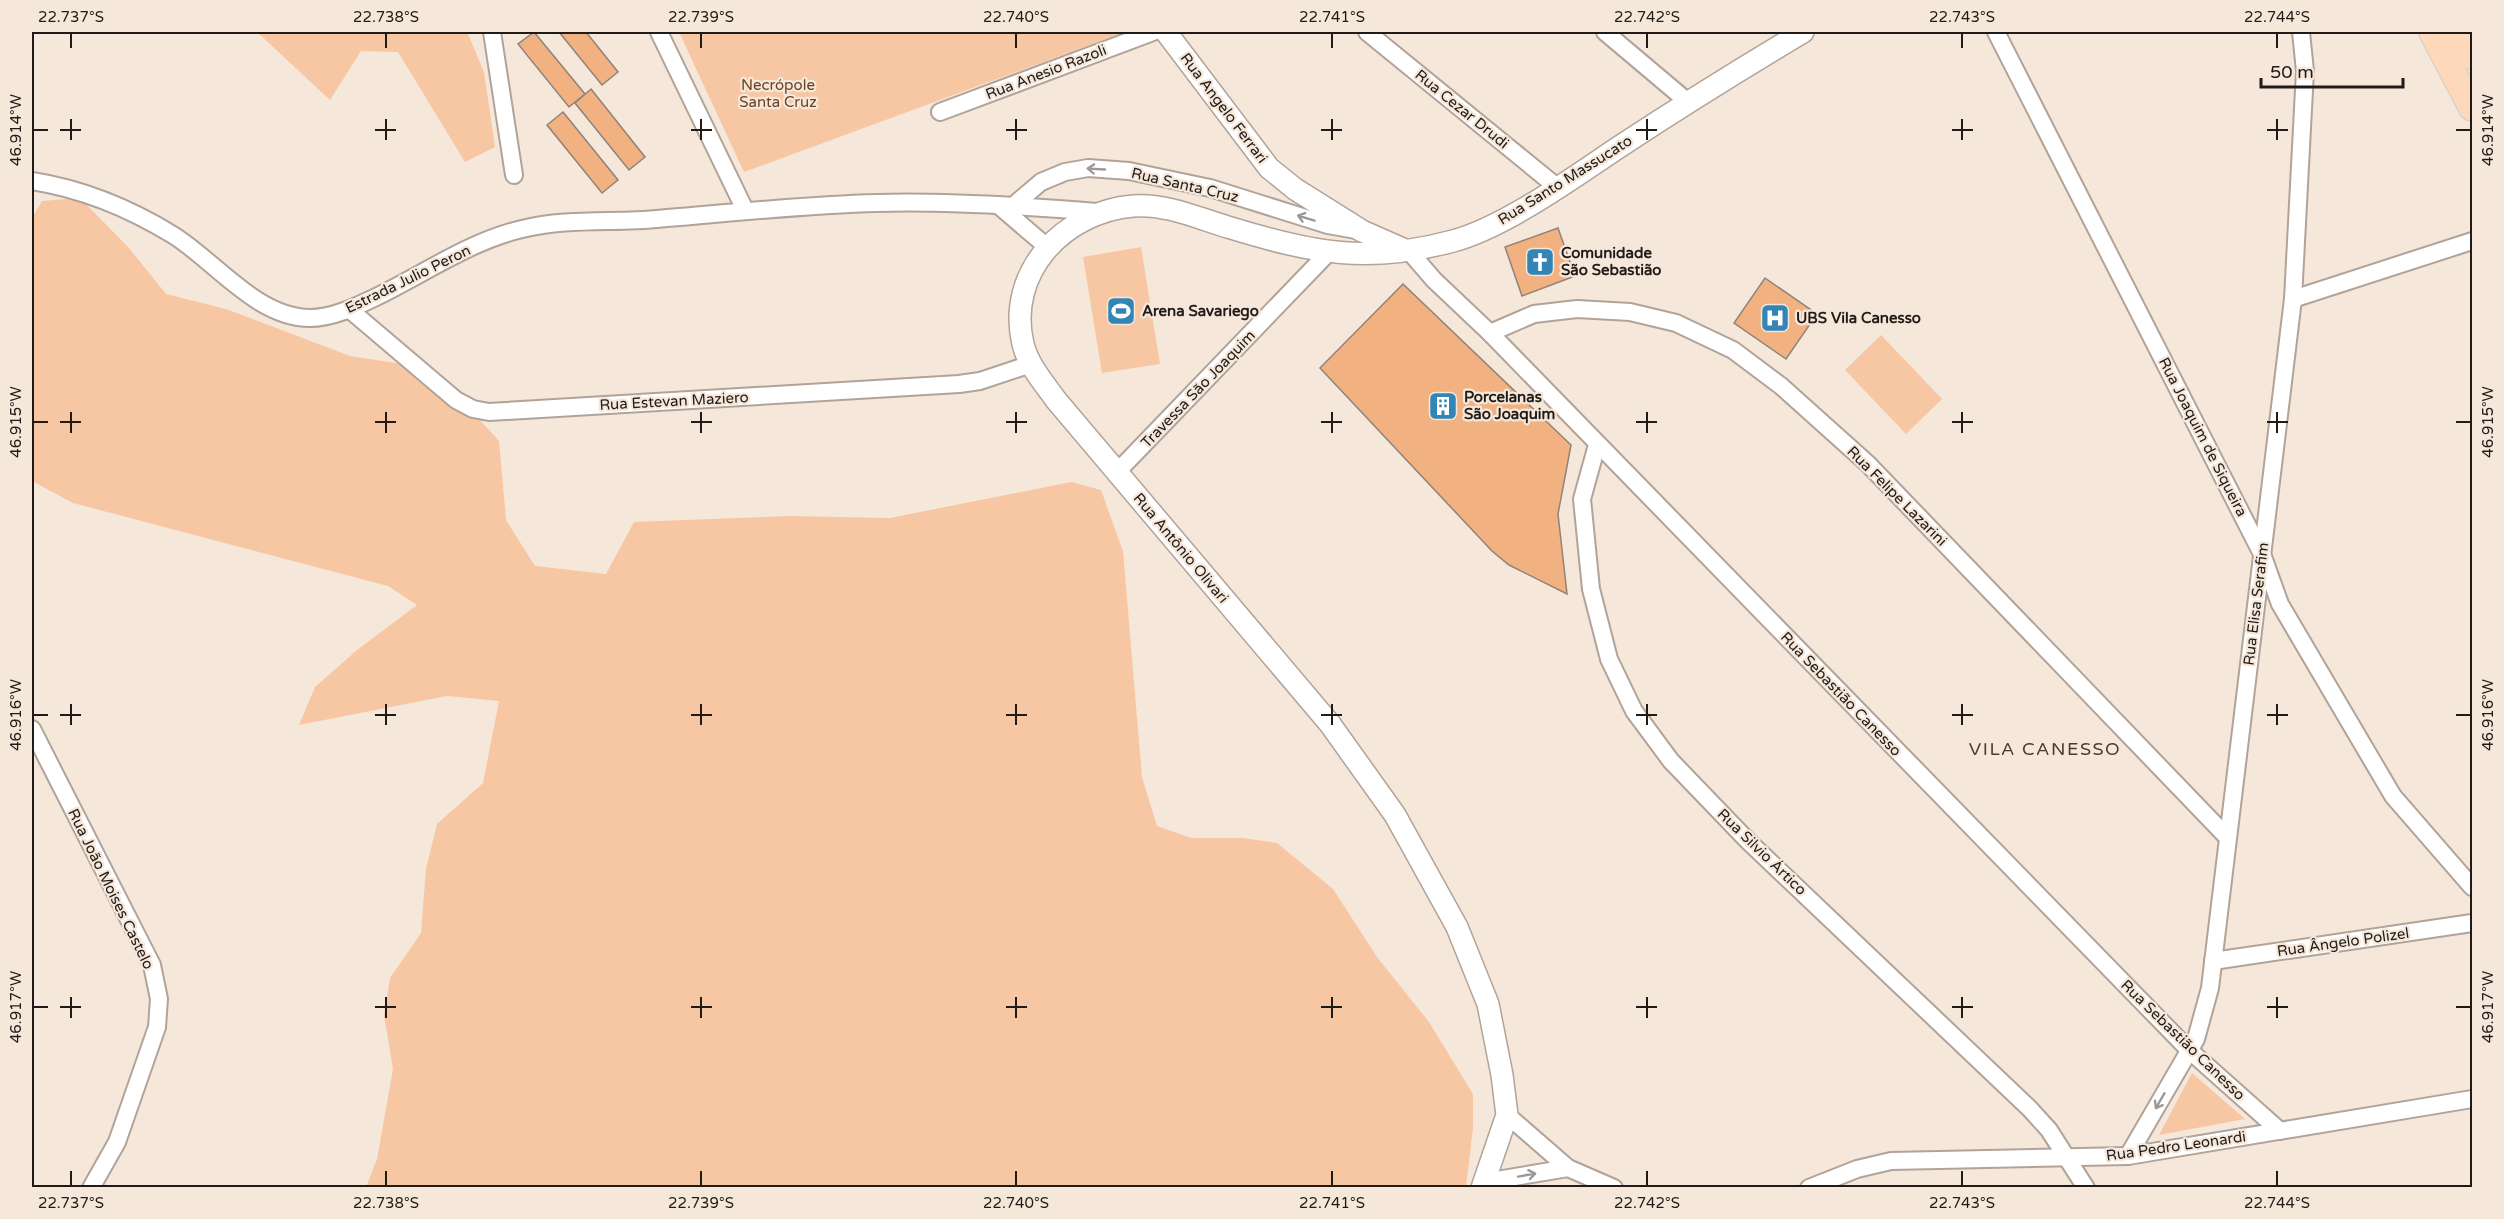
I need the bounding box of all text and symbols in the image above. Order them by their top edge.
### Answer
text: 22.737°S [38,8,104,26]
text: 22.738°S [353,8,419,26]
text: 22.739°S [668,8,734,26]
text: 22.740°S [983,8,1049,26]
text: 22.741°S [1299,8,1365,26]
text: 22.742°S [1614,8,1680,26]
text: 22.743°S [1929,8,1995,26]
text: 22.744°S [2244,8,2310,26]
street label: Rua Anesio Razoli [983,41,1109,103]
street label: Rua Angelo Ferrari [1177,49,1271,167]
scale bar [2261,51,2404,89]
text: 50 m [2270,61,2314,83]
street label: Rua Cezar Drudi [1411,66,1513,152]
park label: Necrópole Santa Cruz [739,76,817,111]
text: 46.914°W [7,94,25,166]
text: 46.914°W [2479,94,2497,166]
street label: Rua Santo Massucato [1495,131,1635,229]
one-way arrow [1087,164,1106,175]
street label: Rua Santa Cruz [1130,164,1240,206]
one-way arrow [1297,212,1316,223]
street label: Estrada Julio Peron [342,241,474,317]
place label: Comunidade São Sebastião [1561,244,1661,279]
church icon: Comunidade São Sebastião [1524,246,1556,278]
sports icon: Arena Savariego [1105,295,1137,327]
place label: Arena Savariego [1142,302,1259,321]
hospital icon: UBS Vila Canesso [1759,302,1791,334]
place label: UBS Vila Canesso [1796,309,1921,327]
street label: Travessa São Joaquim [1137,326,1259,452]
street label: Rua Joaquim de Siqueira [2155,354,2251,520]
text: 46.915°W [7,386,25,458]
text: 46.915°W [2479,386,2497,458]
street label: Rua Estevan Maziero [599,388,749,414]
place label: Porcelanas São Joaquim [1464,388,1555,424]
building icon: Porcelanas São Joaquim [1427,390,1459,422]
street label: Rua Felipe Lazarini [1843,442,1951,550]
street label: Rua Antônio Olivari [1130,489,1232,607]
street label: Rua Elisa Serafim [2240,541,2272,667]
street label: Rua Sebastião Canesso [1777,628,1905,760]
text: 46.916°W [7,679,25,751]
text: 46.916°W [2479,679,2497,751]
district label: VILA CANESSO [1969,738,2121,760]
street label: Rua Silvio Ártico [1714,805,1810,899]
street label: Rua João Moises Castelo [64,806,158,972]
street label: Rua Ângelo Polizel [2276,924,2410,960]
text: 46.917°W [7,971,25,1043]
text: 46.917°W [2479,971,2497,1043]
street label: Rua Sebastião Canesso [2117,976,2249,1104]
one-way arrow [2154,1092,2166,1109]
street label: Rua Pedro Leonardi [2105,1127,2247,1165]
one-way arrow [1516,1169,1536,1180]
text: 22.737°S [38,1194,104,1212]
text: 22.738°S [353,1194,419,1212]
text: 22.739°S [668,1194,734,1212]
text: 22.740°S [983,1194,1049,1212]
text: 22.741°S [1299,1194,1365,1212]
text: 22.742°S [1614,1194,1680,1212]
text: 22.743°S [1929,1194,1995,1212]
text: 22.744°S [2244,1194,2310,1212]

